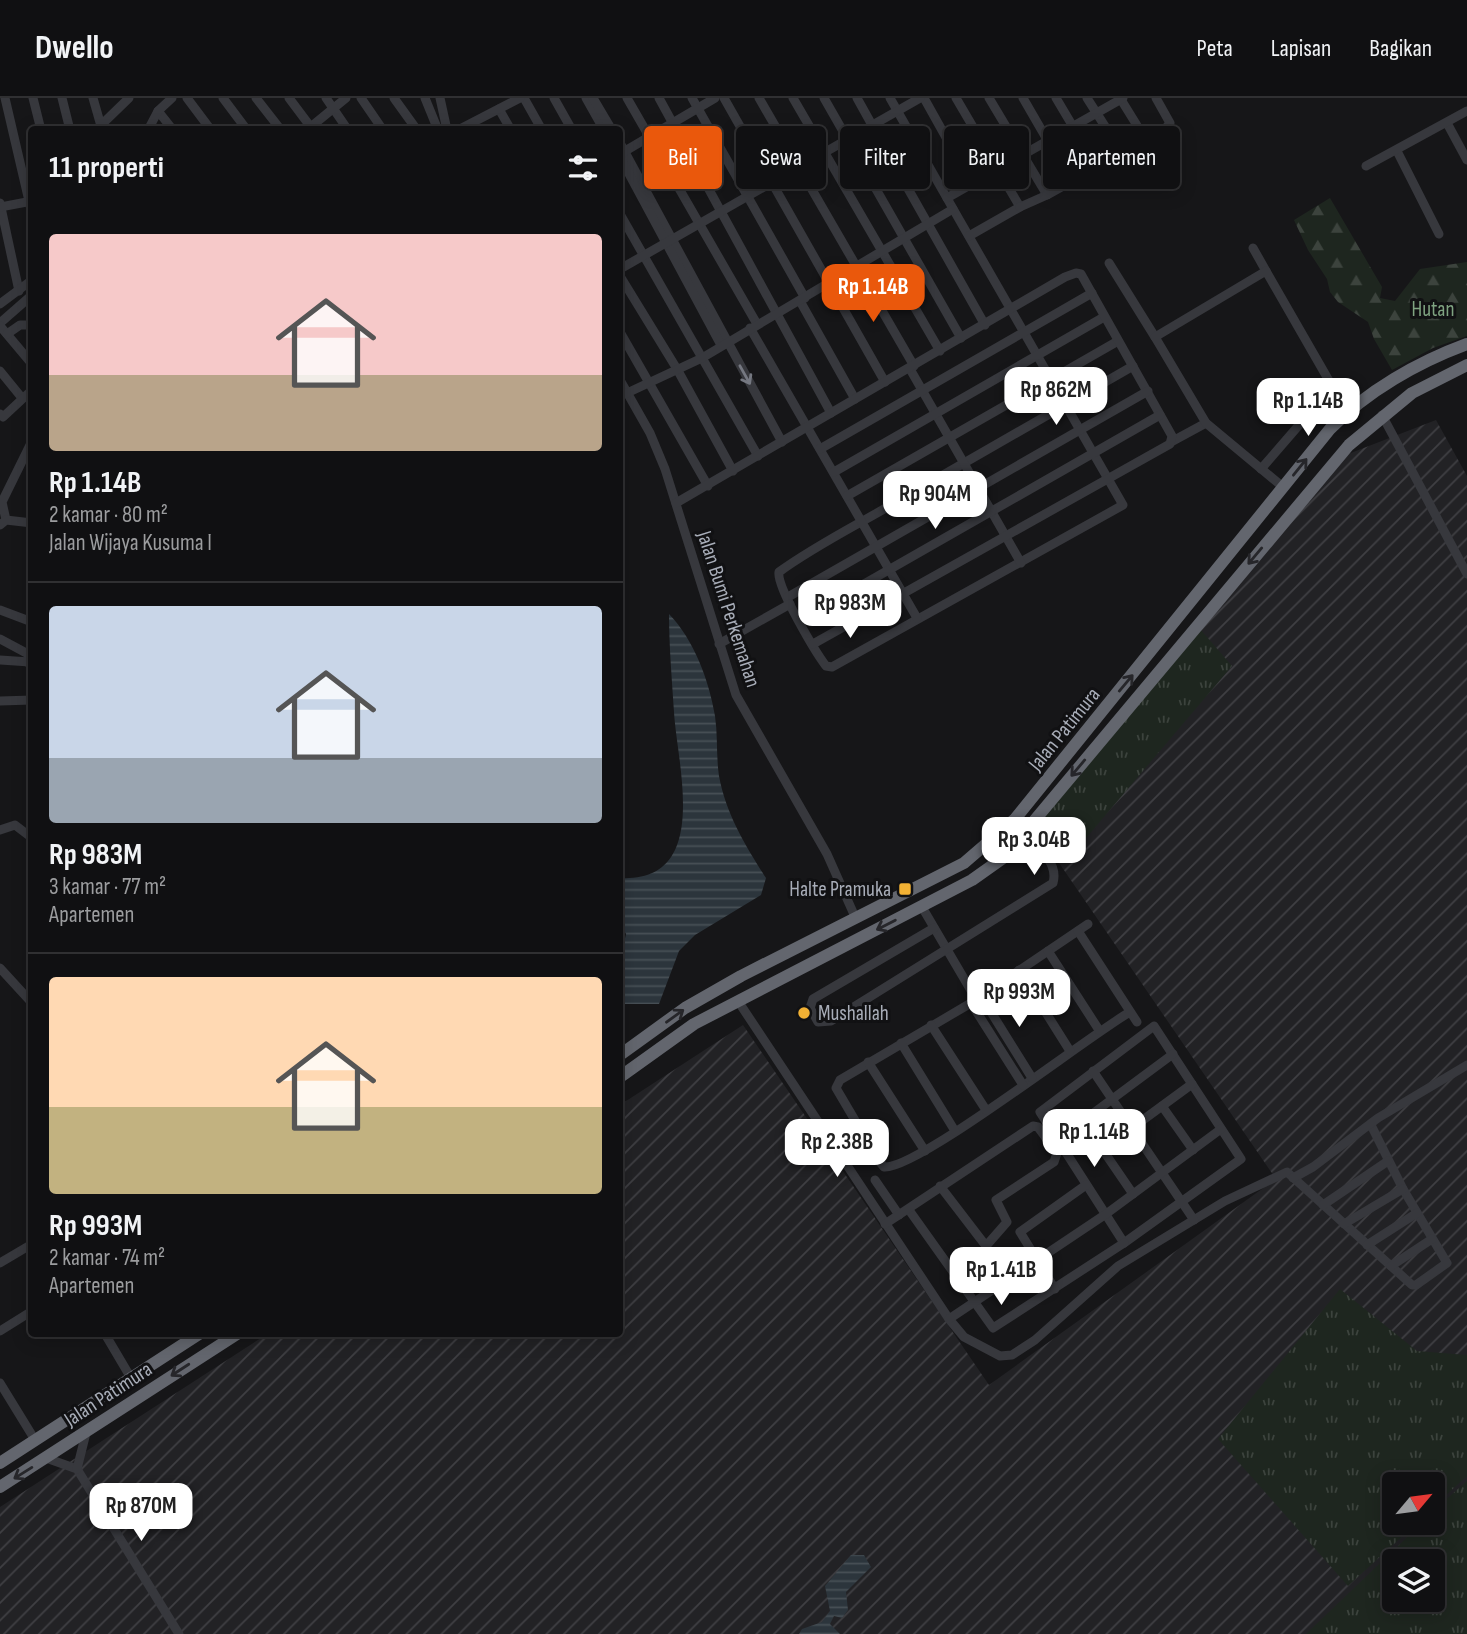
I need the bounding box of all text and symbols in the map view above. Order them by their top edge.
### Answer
text: Dwello [35,28,114,68]
text: Peta [1197,34,1233,63]
text: Lapisan [1271,34,1331,63]
text: Bagikan [1369,34,1432,63]
chip: Beli [644,126,722,189]
chip: Sewa [736,126,826,189]
chip: Filter [840,126,930,189]
chip: Baru [944,126,1029,189]
chip: Apartemen [1043,126,1180,189]
icon: filters [564,149,602,187]
text: 11 properti [49,150,164,186]
pin: Rp 1.14B [801,264,945,324]
text: Rp 1.14B [838,273,908,301]
icon: home [263,280,389,406]
park label: Hutan [1412,297,1454,322]
one-way arrow [739,364,752,385]
pin: Rp 862M [991,368,1121,427]
text: Rp 862M [1020,376,1092,404]
pin: Rp 1.14B [1236,378,1380,438]
text: Rp 1.14B [1273,387,1343,415]
one-way arrow [1292,459,1307,477]
text: Rp 1.14B [49,465,141,501]
pin: Rp 904M [870,472,1000,531]
text: Rp 904M [899,480,971,508]
text: 2 kamar · 80 m² [49,501,168,529]
street label: Jalan Bumi Perkemahan [691,527,766,690]
text: Jalan Wijaya Kusuma I [49,529,212,557]
one-way arrow [1247,546,1263,564]
pin: Rp 983M [785,580,915,640]
text: Rp 983M [814,589,886,617]
icon: home [263,652,389,778]
one-way arrow [1118,674,1134,692]
street label: Jalan Patimura [1023,683,1105,777]
one-way arrow [1070,758,1086,776]
pin: Rp 3.04B [962,818,1106,877]
text: Rp 3.04B [998,826,1070,854]
text: Rp 983M [49,837,142,873]
text: 3 kamar · 77 m² [49,873,166,901]
place label: Halte Pramuka [789,877,891,902]
marker: Halte Pramuka [897,881,913,897]
text: Apartemen [49,901,134,929]
one-way arrow [876,918,897,932]
pin: Rp 993M [954,970,1084,1029]
text: Rp 993M [983,978,1055,1006]
place label: Mushallah [818,1001,889,1026]
marker: Mushallah [796,1005,812,1021]
one-way arrow [665,1008,684,1023]
icon: home [263,1023,389,1149]
pin: Rp 1.14B [1022,1110,1166,1169]
text: Rp 1.14B [1059,1118,1129,1146]
pin: Rp 2.38B [765,1119,909,1179]
text: Rp 2.38B [801,1128,873,1156]
text: Rp 993M [49,1208,142,1244]
text: 2 kamar · 74 m² [49,1244,165,1272]
pin: Rp 1.41B [929,1248,1073,1307]
text: Rp 1.41B [966,1256,1036,1284]
text: Apartemen [49,1272,134,1300]
street label: Jalan Patimura [59,1357,157,1433]
one-way arrow [170,1364,190,1378]
one-way arrow [14,1465,33,1480]
north arrow [1382,1472,1446,1535]
map controls [1382,1472,1445,1612]
pin: Rp 870M [76,1484,206,1543]
text: Rp 870M [105,1492,177,1520]
button: layers [1382,1549,1445,1612]

